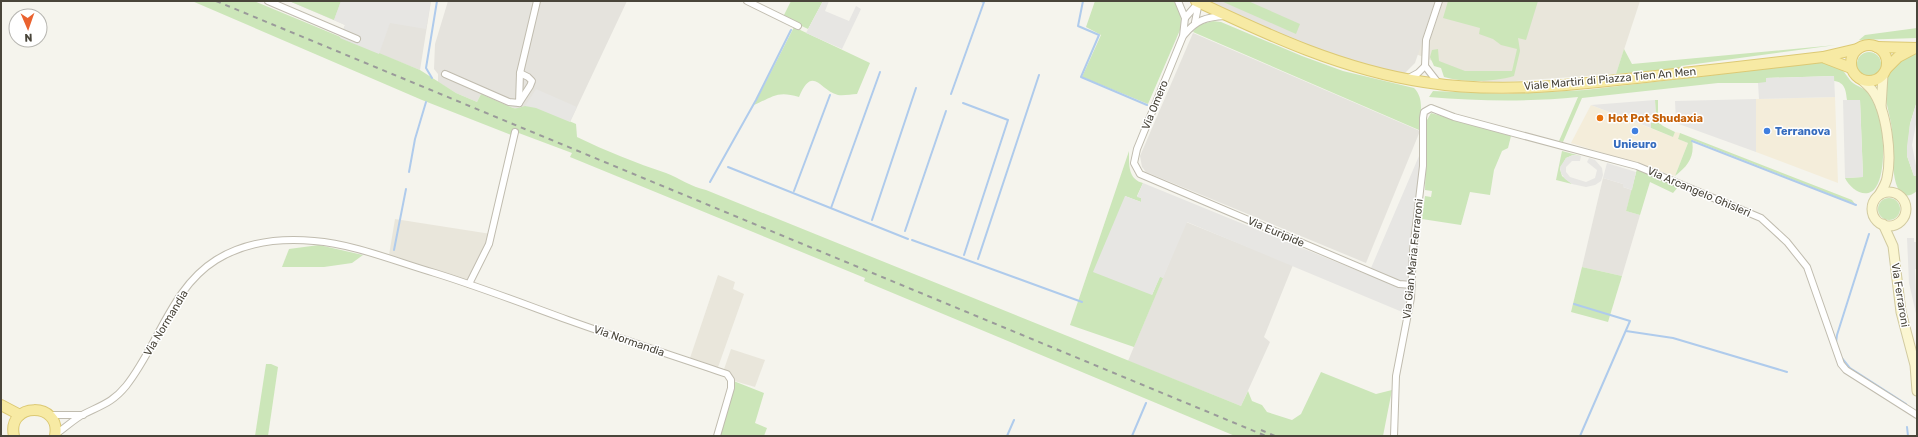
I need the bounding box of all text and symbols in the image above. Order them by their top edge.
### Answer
north arrow [8,8,48,48]
text: N [24,31,33,44]
street label: Viale Martiri di Piazza Tien An Men [1523,65,1697,93]
street label: Via Omero [1139,78,1171,132]
place label: Hot Pot Shudaxia [1608,112,1703,125]
marker: Hot Pot Shudaxia [1595,113,1605,123]
place label: Terranova [1775,125,1830,138]
marker: Unieuro [1630,126,1640,136]
marker: Terranova [1762,126,1772,136]
place label: Unieuro [1613,138,1657,151]
street label: Via Arcangelo Ghisleri [1645,164,1753,220]
street label: Via Gian Maria Ferraroni [1400,198,1426,320]
street label: Via Euripide [1246,214,1306,250]
street label: Via Ferraroni [1888,262,1912,328]
street label: Via Normandia [141,288,191,358]
street label: Via Normandia [592,323,666,359]

